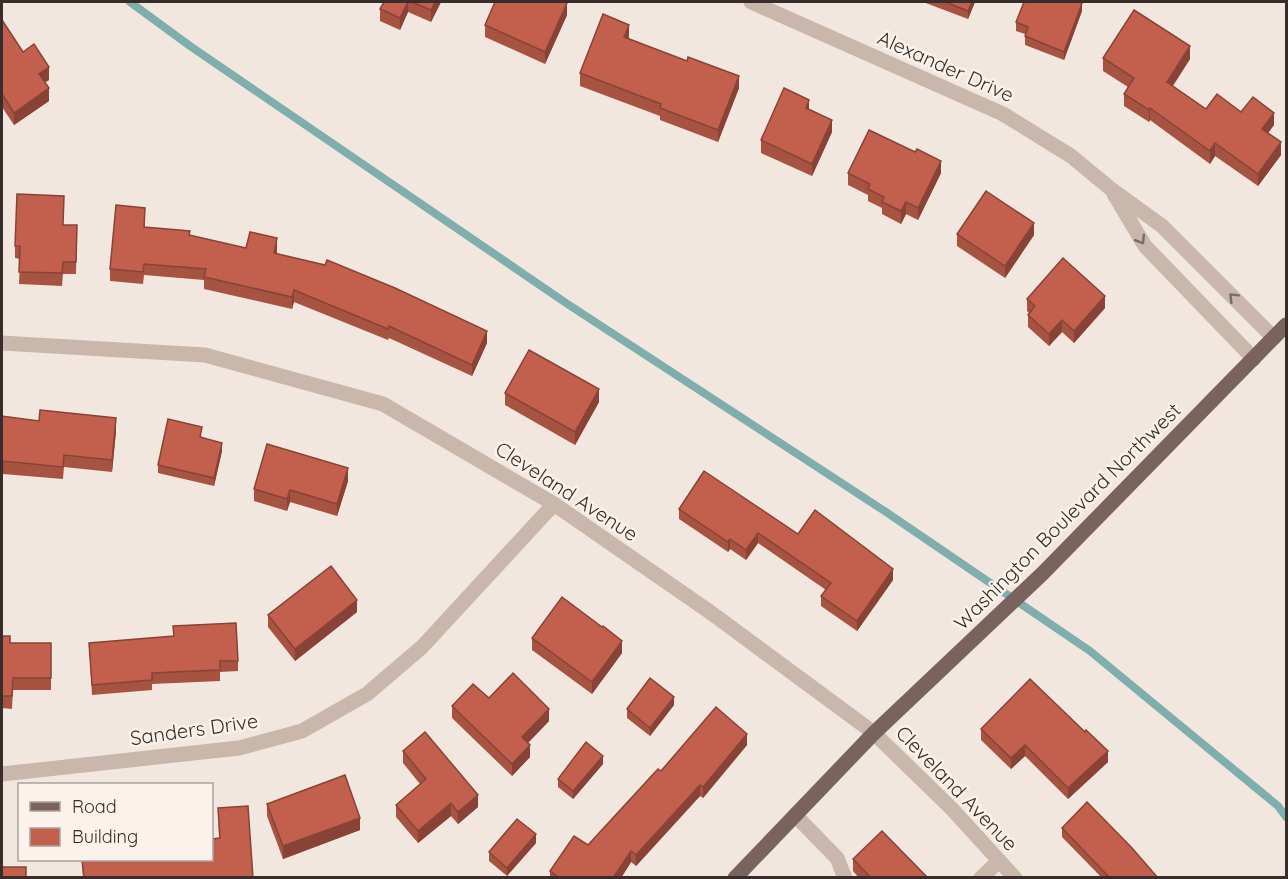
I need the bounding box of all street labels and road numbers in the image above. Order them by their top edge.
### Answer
street label: Alexander Drive [874,25,1018,107]
street label: Washington Boulevard Northwest [948,397,1186,635]
street label: Cleveland Avenue [491,436,643,546]
street label: Sanders Drive [128,708,260,750]
street label: Cleveland Avenue [891,720,1023,856]

